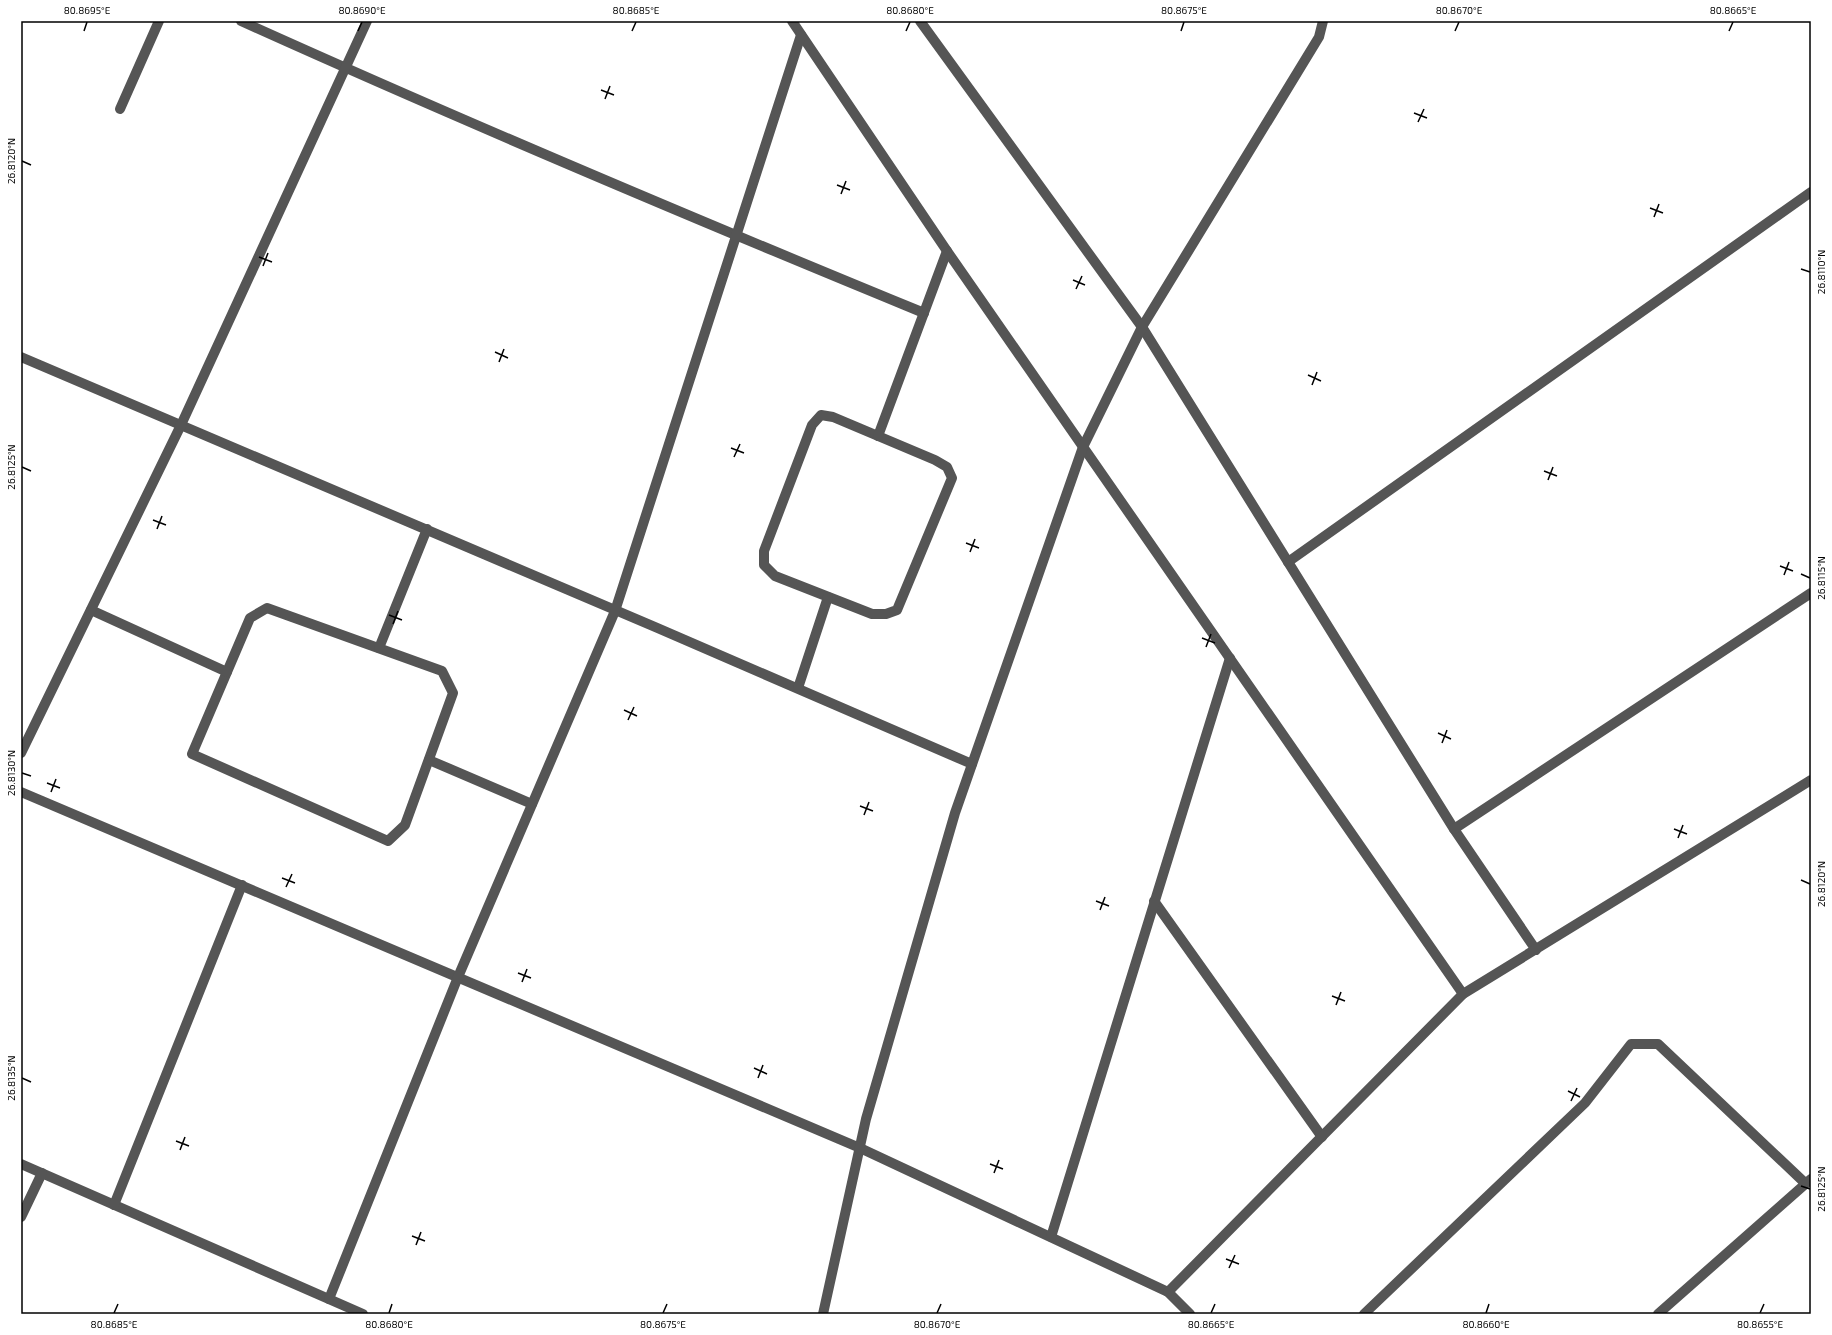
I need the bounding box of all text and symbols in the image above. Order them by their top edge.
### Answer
text: 80.8695°E [64,4,111,16]
text: 80.8690°E [338,4,386,16]
text: 80.8685°E [613,4,660,16]
text: 80.8680°E [886,4,934,16]
text: 80.8675°E [1161,4,1207,16]
text: 80.8670°E [1436,4,1483,16]
text: 80.8665°E [1710,4,1757,16]
text: 26.8120°N [5,138,17,184]
text: 26.8110°N [1815,250,1827,294]
text: 26.8125°N [5,444,17,490]
text: 26.8115°N [1815,556,1827,600]
text: 26.8130°N [5,750,17,796]
text: 26.8120°N [1815,861,1827,907]
text: 26.8135°N [5,1055,17,1101]
text: 26.8125°N [1815,1166,1827,1212]
text: 80.8685°E [91,1318,138,1330]
text: 80.8680°E [365,1318,413,1330]
text: 80.8675°E [640,1318,686,1330]
text: 80.8670°E [914,1318,961,1330]
text: 80.8665°E [1188,1318,1235,1330]
text: 80.8660°E [1462,1318,1510,1330]
text: 80.8655°E [1737,1318,1783,1330]

